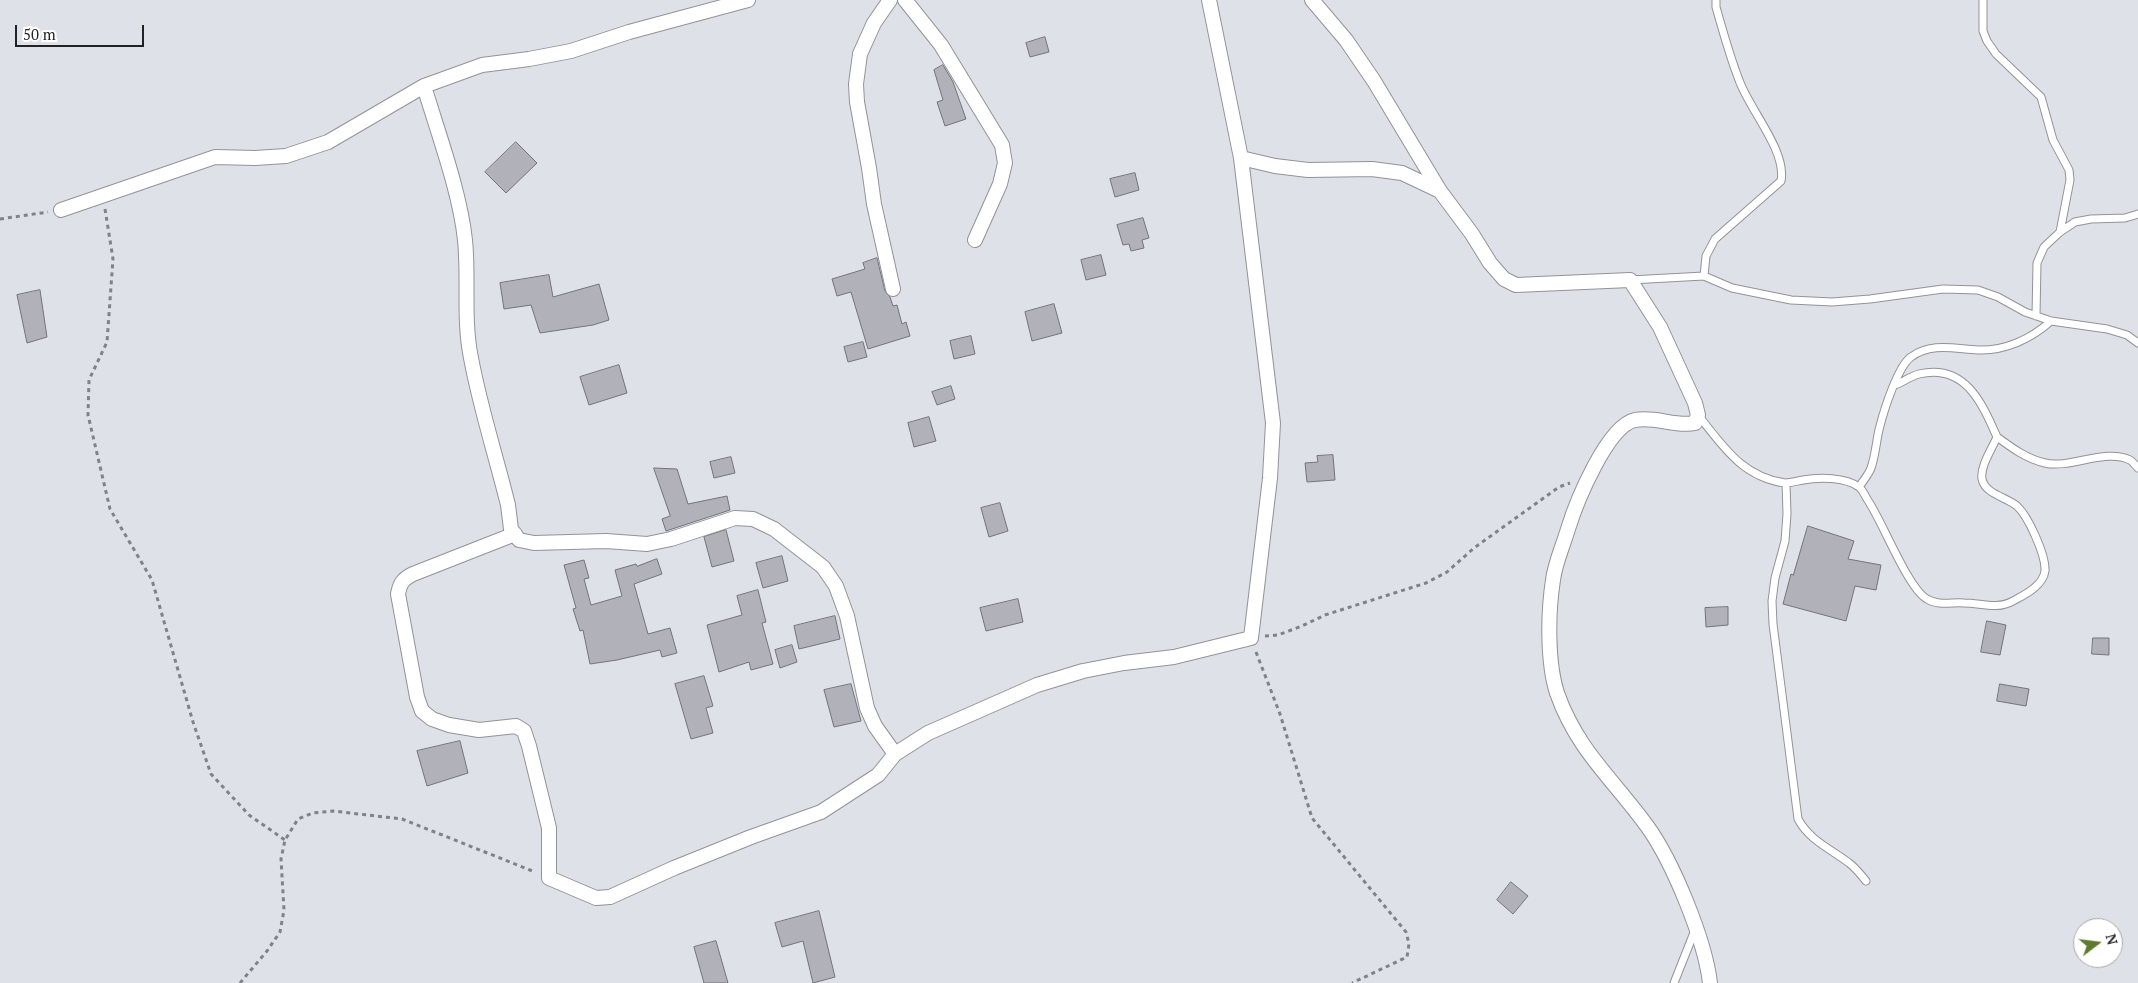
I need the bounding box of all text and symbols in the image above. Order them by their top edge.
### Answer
scale bar [18,15,146,47]
text: 50 m [23,24,56,44]
north arrow [2073,918,2123,968]
text: N [2101,932,2123,947]

